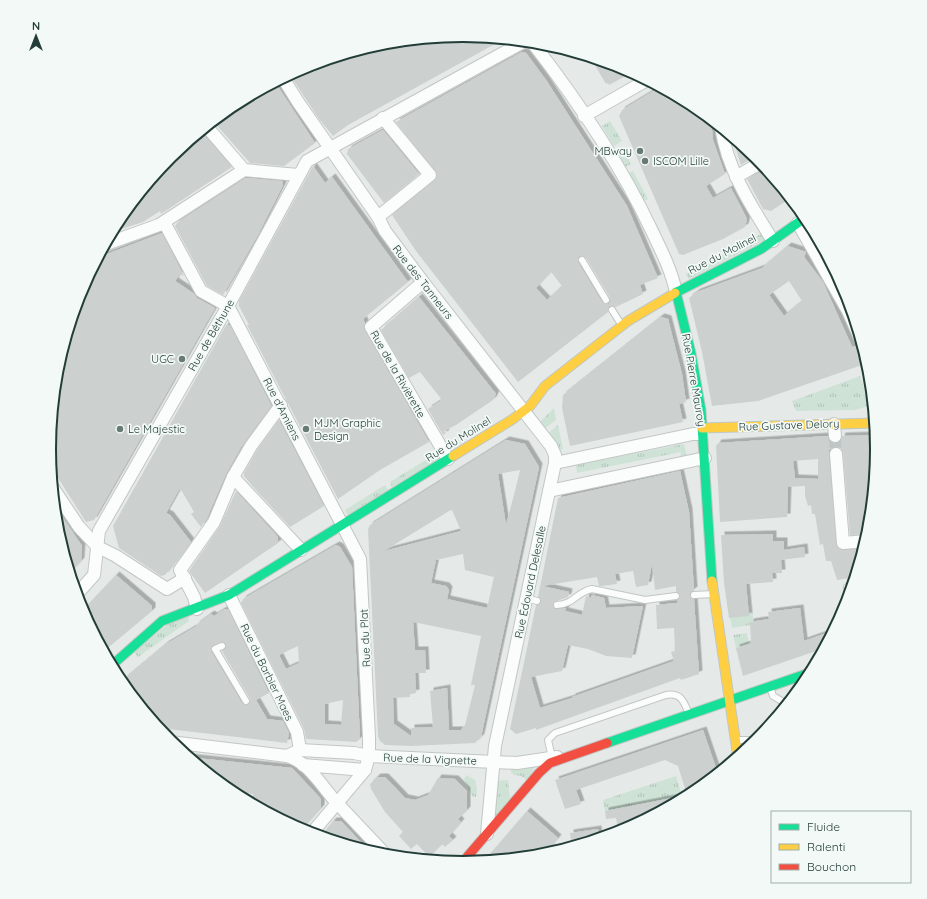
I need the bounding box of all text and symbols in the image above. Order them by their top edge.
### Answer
north arrow [16,16,56,56]
text: N [32,19,40,33]
place label: MBway [595,144,632,158]
marker: MBway [635,146,645,156]
place label: ISCOM Lille [653,154,709,168]
marker: ISCOM Lille [640,156,650,166]
street label: Rue du Molinel [686,231,758,277]
street label: Rue des Tanneurs [390,242,456,322]
street label: Rue de Béthune [185,297,237,373]
street label: Rue de la Rivièrette [367,328,429,420]
street label: Rue Pierre Mauroy [679,332,709,428]
place label: UGC [151,352,174,366]
marker: UGC [177,354,187,364]
street label: Rue d'Amiens [260,375,304,443]
street label: Rue du Molinel [423,413,493,465]
place label: MJM Graphic Design [314,416,381,443]
street label: Rue Gustave Delory [738,416,840,434]
place label: Le Majestic [128,422,185,436]
marker: Le Majestic [115,424,125,434]
marker: MJM Graphic Design [301,424,311,434]
street label: Rue Édouard Delesalle [511,524,549,640]
street label: Rue du Plat [356,608,374,667]
street label: Rue du Barbier Maes [237,621,297,723]
street label: Rue de la Vignette [383,750,477,768]
legend [771,811,911,883]
text: Fluide [807,819,840,834]
text: Ralenti [807,839,845,854]
text: Bouchon [807,859,856,874]

